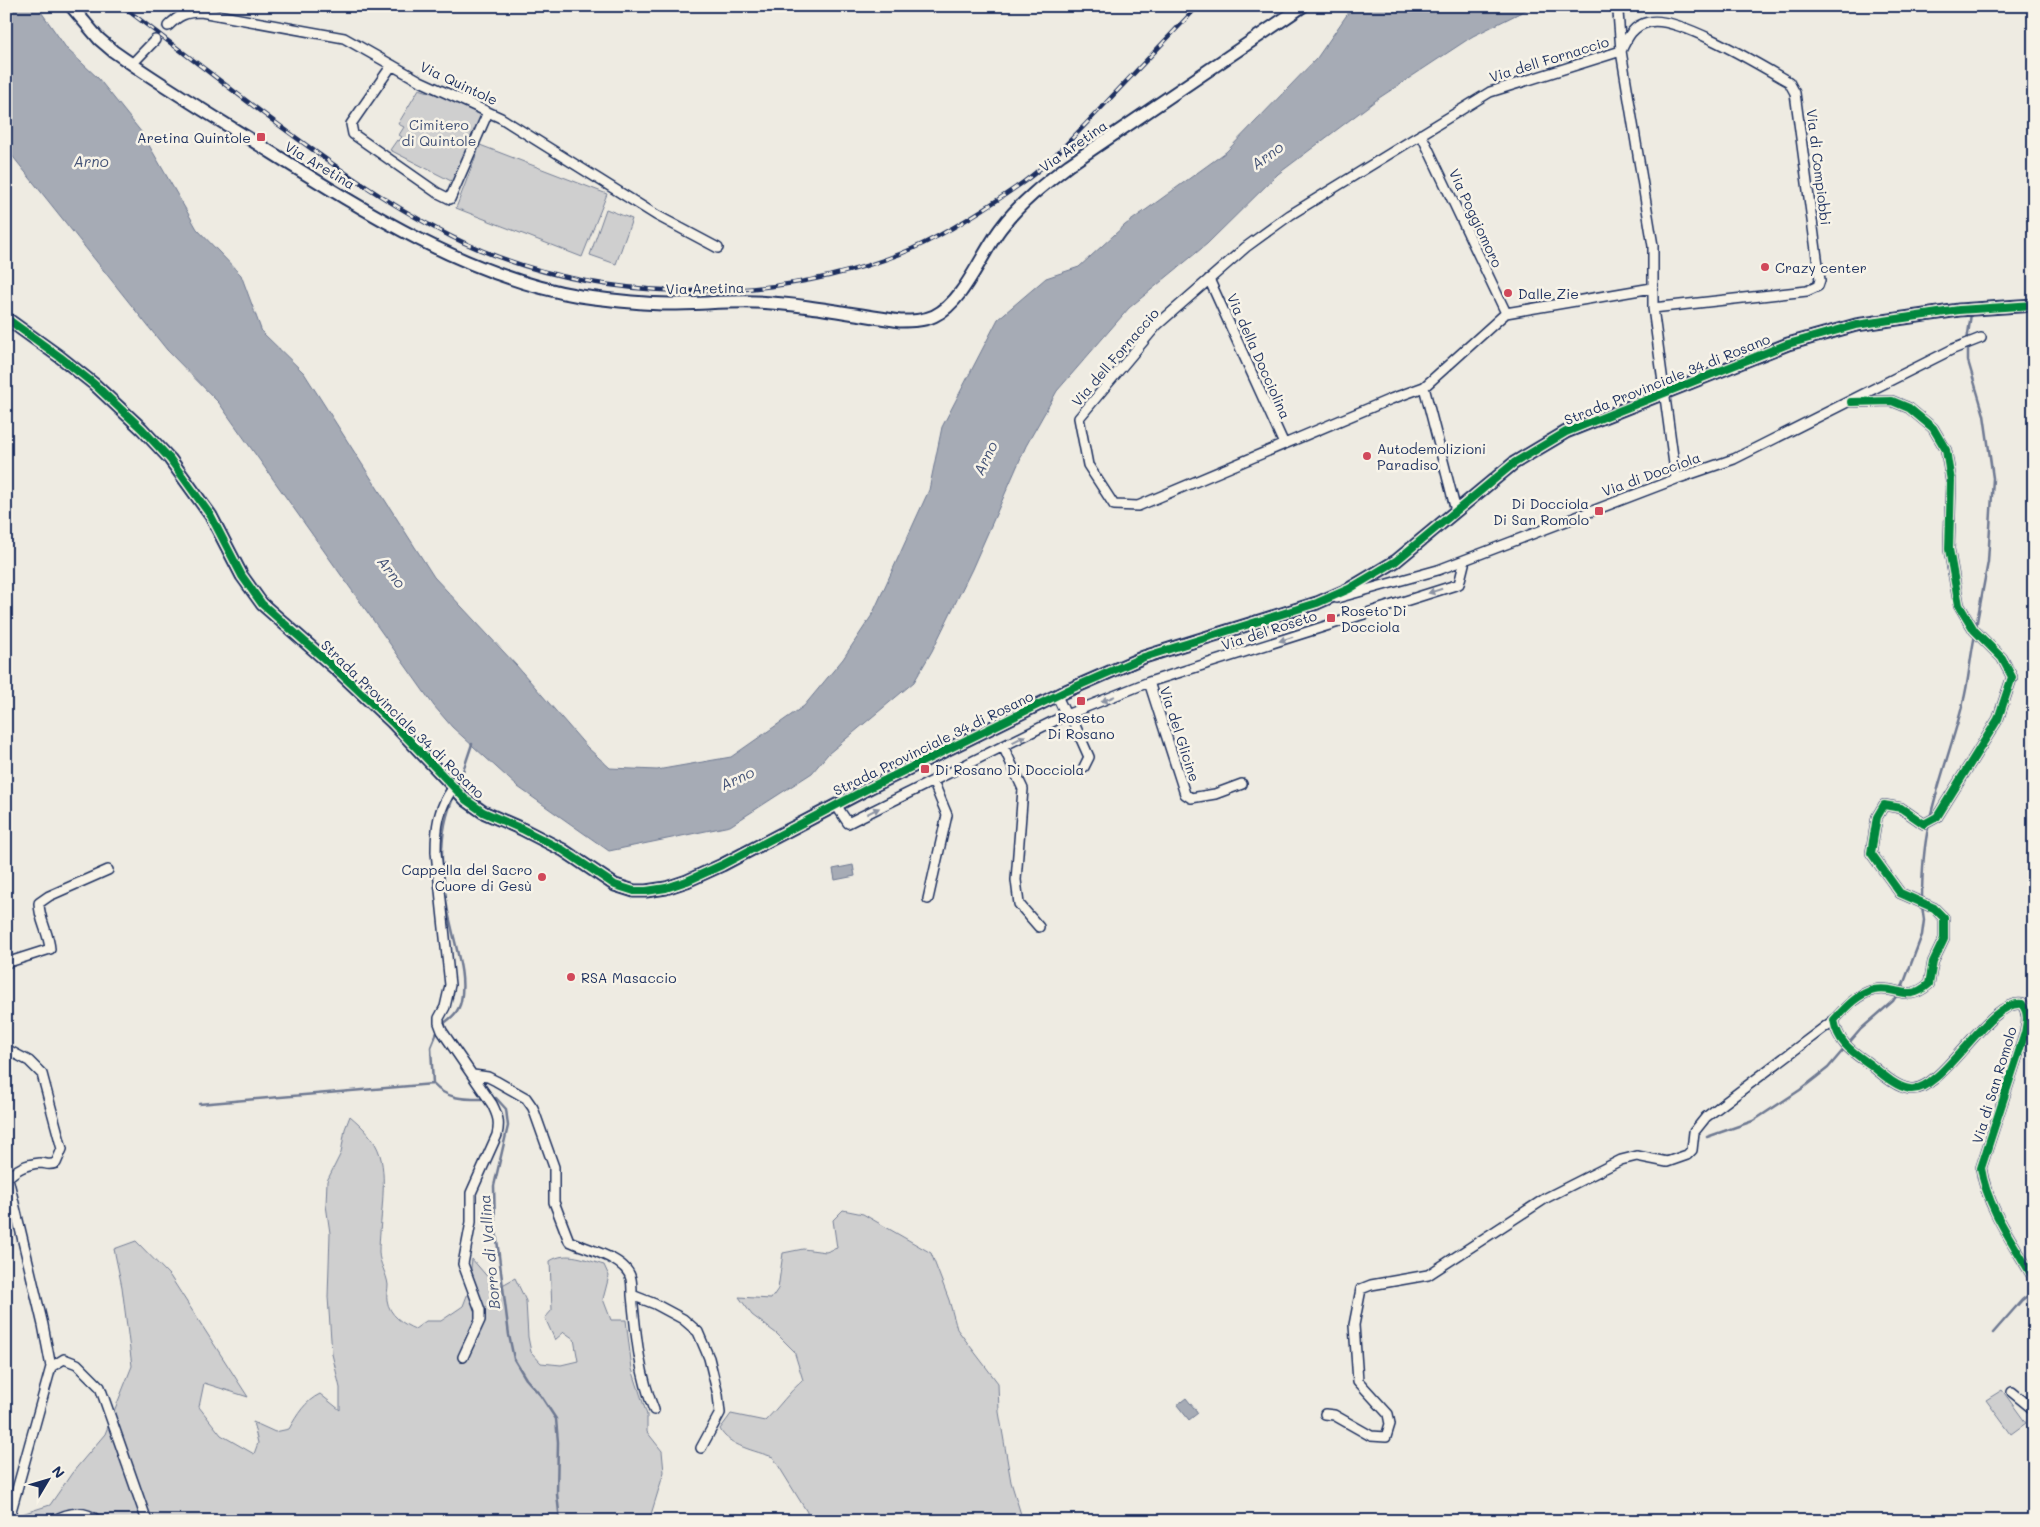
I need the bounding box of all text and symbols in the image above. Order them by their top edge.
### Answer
street label: Via dell Fornaccio [1487,32,1611,86]
street label: Via Quintole [417,57,501,109]
street label: Via di Compiobbi [1802,108,1836,226]
park label: Cimitero di Quintole [402,115,476,150]
street label: Via Aretina [1035,116,1111,176]
place label: Aretina Quintole [137,128,251,147]
marker: Aretina Quintole [255,131,267,143]
street label: Via Aretina [281,137,359,193]
water label: Arno [1247,137,1287,173]
water label: Arno [73,151,109,171]
street label: Via Poggiomoro [1445,166,1507,270]
place label: Crazy center [1775,258,1867,277]
marker: Crazy center [1759,261,1771,273]
street label: Via Aretina [665,278,745,298]
place label: Dalle Zie [1518,284,1579,303]
marker: Dalle Zie [1502,287,1514,299]
street label: Via della Docciolina [1223,290,1295,422]
street label: Via dell Fornaccio [1067,304,1163,410]
street label: Strada Provinciale 34 di Rosano [1561,329,1773,429]
water label: Arno [968,438,1002,478]
place label: Autodemolizioni Paradiso [1377,439,1486,474]
street label: Via di Docciola [1599,447,1703,501]
marker: Autodemolizioni Paradiso [1361,450,1373,462]
place label: Di Docciola Di San Romolo [1493,494,1589,529]
marker: Di Docciola Di San Romolo [1593,505,1605,517]
water label: Arno [373,552,411,592]
one-way arrow [1428,588,1443,595]
place label: Roseto Di Docciola [1341,601,1407,636]
street label: Via del Roseto [1219,606,1319,654]
marker: Roseto Di Docciola [1325,612,1337,624]
one-way arrow [1278,635,1293,643]
street label: Strada Provinciale 34 di Rosano [317,636,489,802]
street label: Via del Glicine [1156,684,1204,784]
street label: Strada Provinciale 34 di Rosano [830,686,1036,800]
marker: Roseto Di Rosano [1075,695,1087,707]
one-way arrow [1100,695,1115,703]
place label: Roseto Di Rosano [1047,708,1115,743]
one-way arrow [1011,735,1026,743]
place label: Di Rosano Di Docciola [935,760,1084,779]
water label: Arno [717,761,757,794]
marker: Di Rosano Di Docciola [919,763,931,775]
one-way arrow [866,807,880,815]
place label: Cappella del Sacro Cuore di Gesù [401,860,532,895]
marker: Cappella del Sacro Cuore di Gesù [536,871,548,883]
place label: RSA Masaccio [581,968,676,987]
marker: RSA Masaccio [565,971,577,983]
street label: Via di San Romolo [1967,1024,2021,1146]
water label: Borro di Vallina [474,1194,504,1310]
north arrow [22,1454,72,1504]
text: N [48,1462,69,1482]

